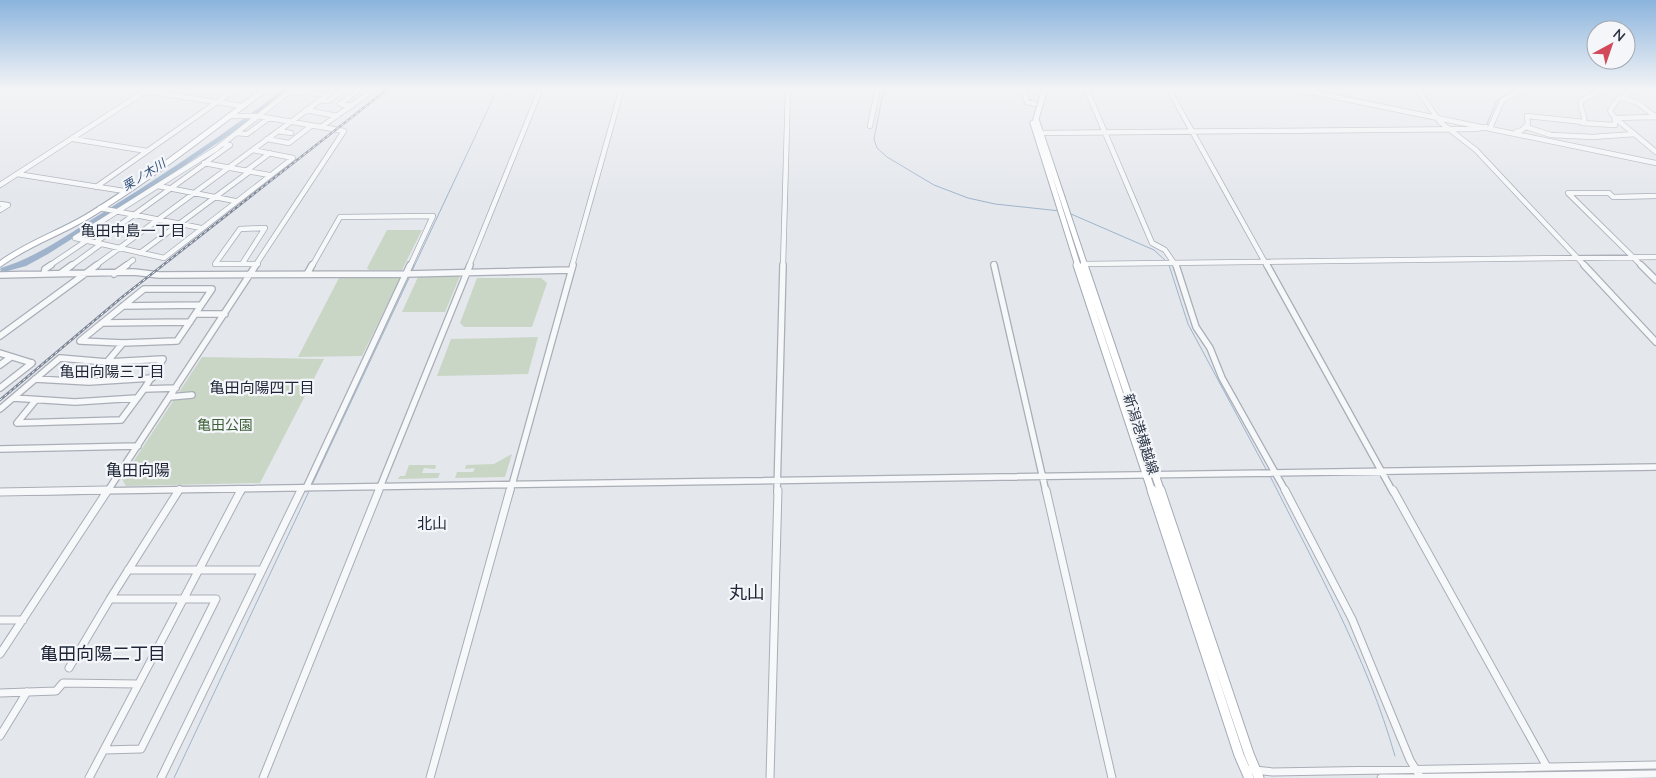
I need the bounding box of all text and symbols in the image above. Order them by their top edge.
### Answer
north arrow [1586,20,1636,70]
text: N [1610,25,1629,45]
water label: 栗ノ木川 [119,154,170,194]
district label: 亀田中島一丁目 [80,221,186,240]
district label: 亀田向陽三丁目 [59,362,165,381]
district label: 亀田向陽四丁目 [209,378,315,397]
street label: 新潟港横越線 [1119,391,1163,477]
park label: 亀田公園 [197,416,253,434]
district label: 亀田向陽 [106,460,170,480]
district label: 北山 [417,514,447,533]
district label: 丸山 [729,581,765,604]
district label: 亀田向陽二丁目 [40,642,166,665]

